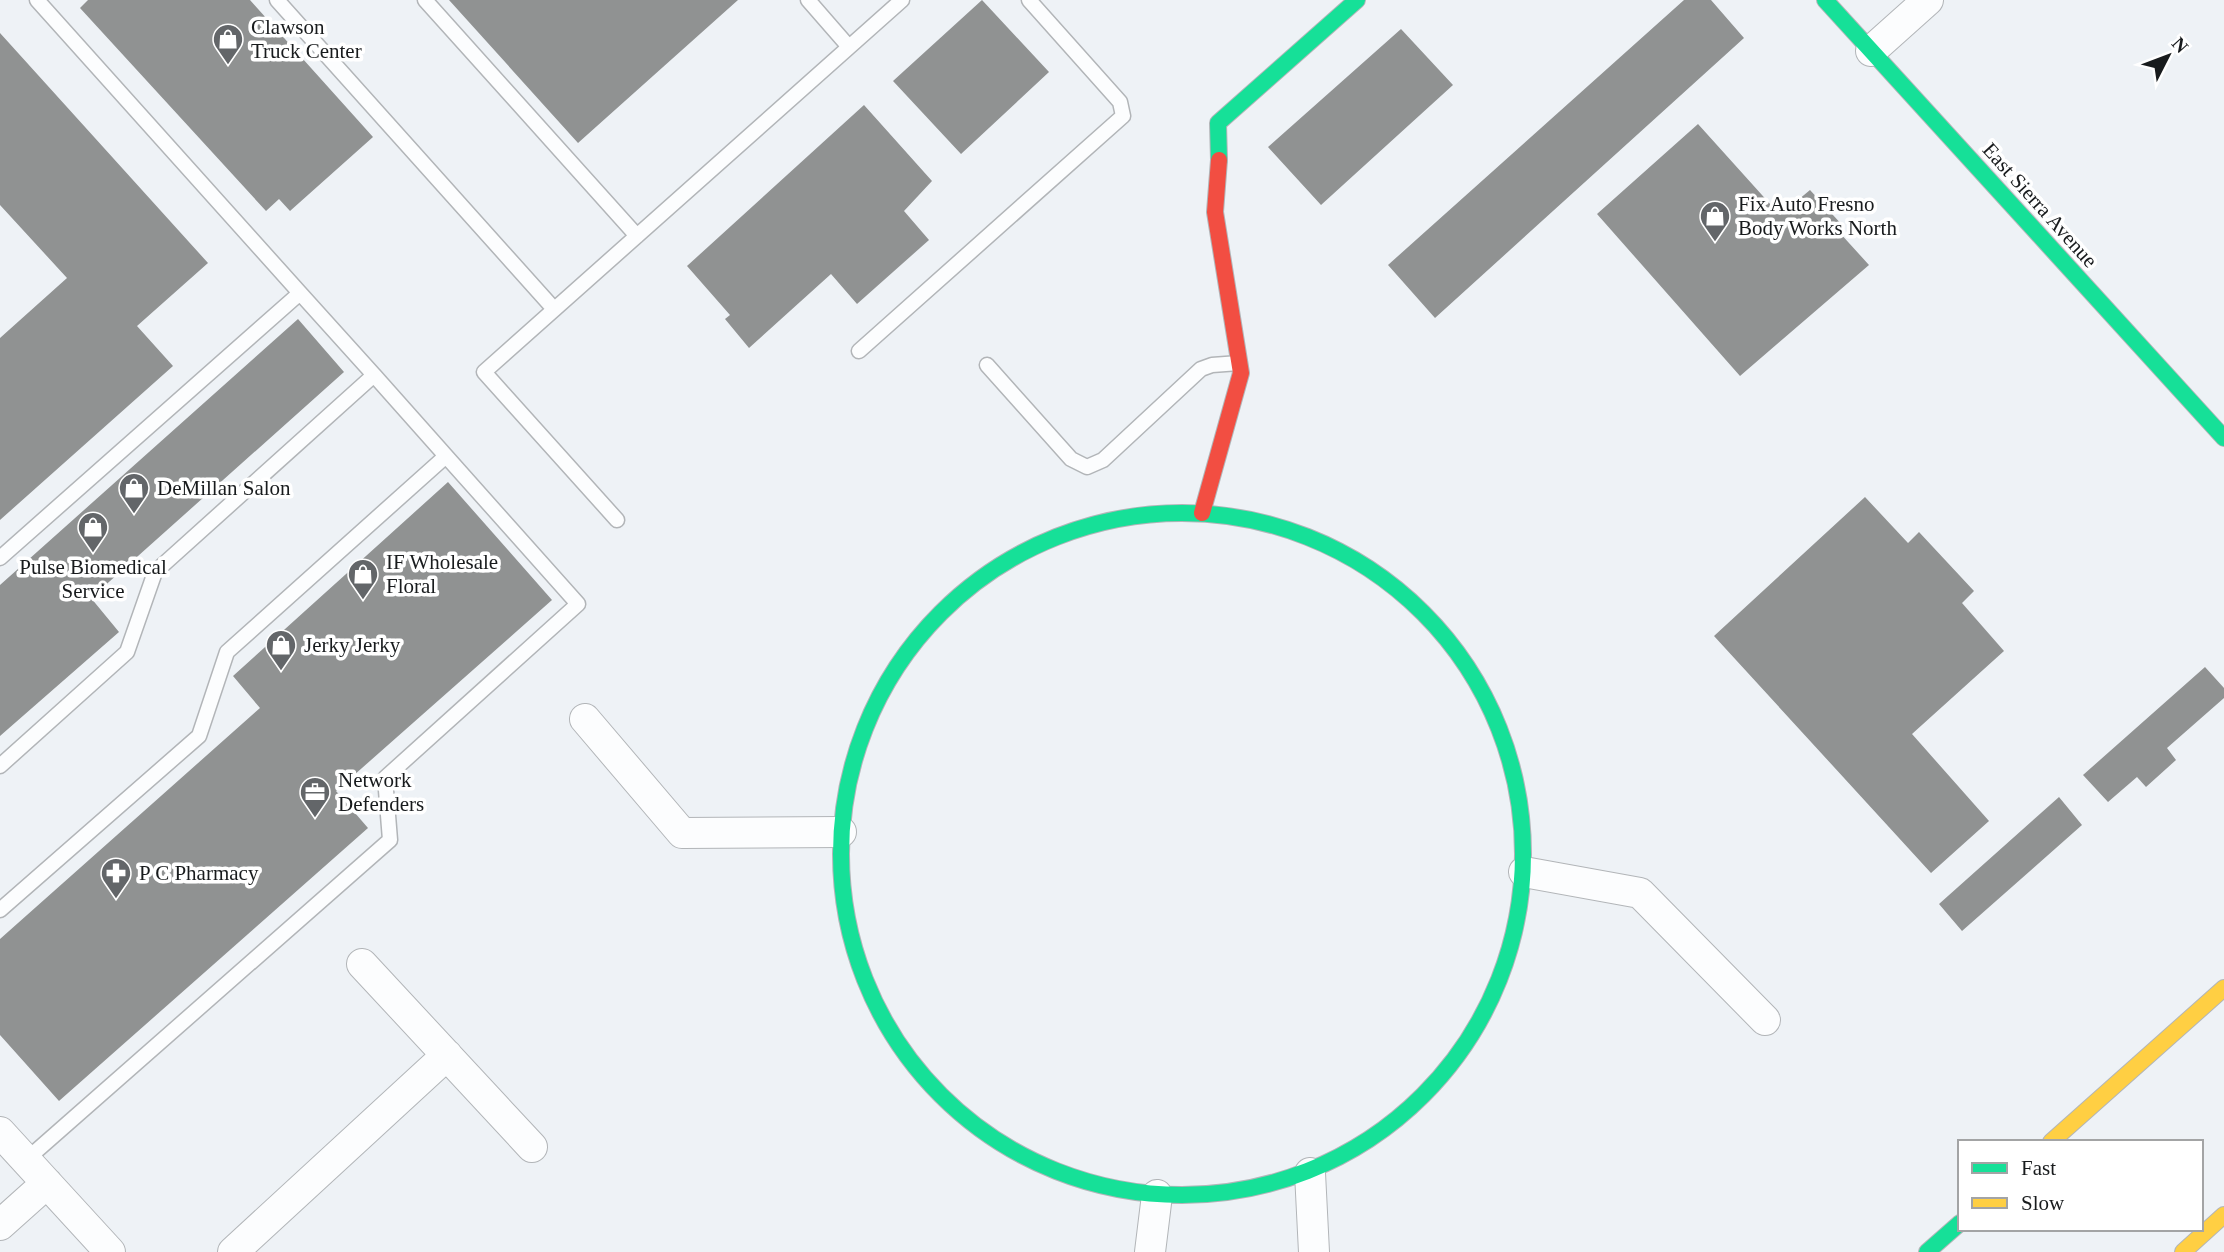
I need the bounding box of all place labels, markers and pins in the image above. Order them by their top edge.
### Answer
place label: Clawson Truck Center [251,15,362,63]
shop icon: Clawson Truck Center [211,22,245,66]
place label: Fix Auto Fresno Body Works North [1738,192,1897,240]
shop icon: Fix Auto Fresno Body Works North [1698,199,1732,243]
shop icon: DeMillan Salon [117,471,151,515]
place label: DeMillan Salon [157,476,291,500]
shop icon: Pulse Biomedical Service [76,510,110,554]
place label: IF Wholesale Floral [386,550,498,598]
place label: Pulse Biomedical Service [19,555,167,603]
shop icon: IF Wholesale Floral [346,557,380,601]
shop icon: Jerky Jerky [264,628,298,672]
place label: Jerky Jerky [304,633,401,657]
place label: Network Defenders [338,768,424,816]
office icon: Network Defenders [298,775,332,819]
pharmacy icon: P C Pharmacy [99,856,133,900]
place label: P C Pharmacy [139,861,259,885]

